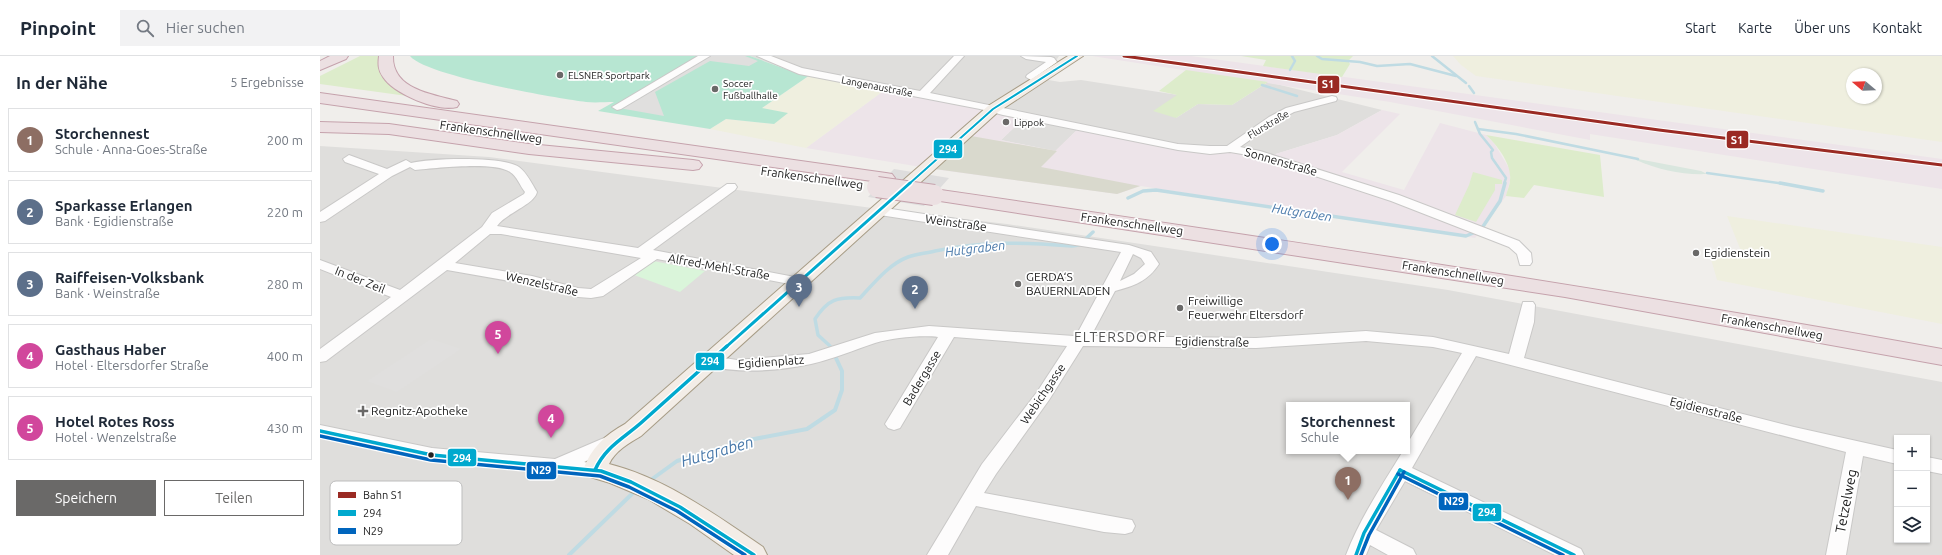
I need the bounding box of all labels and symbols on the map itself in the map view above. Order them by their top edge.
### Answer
north arrow [1846,68,1882,104]
marker: ELSNER Sportpark [555,70,565,80]
place label: ELSNER Sportpark [568,70,650,81]
street label: Langenaustraße [840,74,914,99]
line badge: S1 [1317,75,1340,94]
place label: Soccer Fußballhalle [723,78,778,101]
text: S1 [1322,78,1334,90]
marker: Soccer Fußballhalle [710,84,720,94]
street label: Flurstraße [1246,108,1291,141]
marker: Lippok [1001,117,1011,127]
place label: Lippok [1014,117,1044,128]
street label: Frankenschnellweg [439,118,543,145]
line badge: S1 [1726,130,1749,149]
text: S1 [1731,134,1743,146]
line badge: 294 [933,139,963,159]
text: 294 [939,143,957,155]
street label: Sonnenstraße [1243,145,1319,178]
street label: Frankenschnellweg [760,164,864,191]
water label: Hutgraben [1271,200,1333,224]
street label: Frankenschnellweg [1080,210,1184,237]
street label: Weinstraße [925,212,988,233]
your location [1262,234,1282,254]
water label: Hutgraben [944,237,1006,259]
place label: Egidienstein [1704,246,1770,259]
marker: Egidienstein [1691,248,1701,258]
street label: Alfred-Mehl-Straße [667,251,771,282]
street label: Frankenschnellweg [1401,258,1505,287]
street label: In der Zeil [333,264,387,296]
street label: Wenzelstraße [505,269,580,298]
place label: GERDA‘S BAUERNLADEN [1026,270,1110,297]
pin: 3 [786,274,812,307]
pin: 2 [902,276,928,309]
marker: GERDA‘S BAUERNLADEN [1013,279,1023,289]
place label: Freiwillige Feuerwehr Eltersdorf [1188,294,1304,321]
marker: Freiwillige Feuerwehr Eltersdorf [1175,303,1185,313]
street label: Frankenschnellweg [1720,311,1824,342]
pin: 5 [485,321,511,354]
district label: ELTERSDORF [1074,329,1166,345]
street label: Egidienstraße [1175,334,1249,349]
street label: Badergasse [900,348,943,408]
line badge: 294 [695,352,725,371]
street label: Egidienplatz [737,353,805,370]
text: 294 [701,355,719,367]
street label: Webichgasse [1018,361,1068,426]
street label: Egidienstraße [1668,394,1744,425]
place label: Regnitz-Apotheke [371,404,468,417]
pin: 4 [538,405,564,438]
marker: Regnitz-Apotheke [358,406,368,416]
water label: Hutgraben [679,432,755,470]
line badge: 294 [447,448,477,467]
unlabelled marker [426,450,436,460]
text: 294 [453,452,471,464]
line badge: N29 [526,461,557,480]
text: N29 [531,464,551,476]
pin: 1 [1335,467,1361,500]
street label: Tetzelweg [1832,468,1860,534]
legend [330,481,462,545]
text: Bahn S1 [363,489,403,501]
line badge: N29 [1438,492,1469,511]
text: N29 [1444,495,1464,507]
line badge: 294 [1472,503,1502,522]
text: 294 [1478,506,1496,518]
text: 294 [363,507,382,519]
text: N29 [363,525,383,537]

